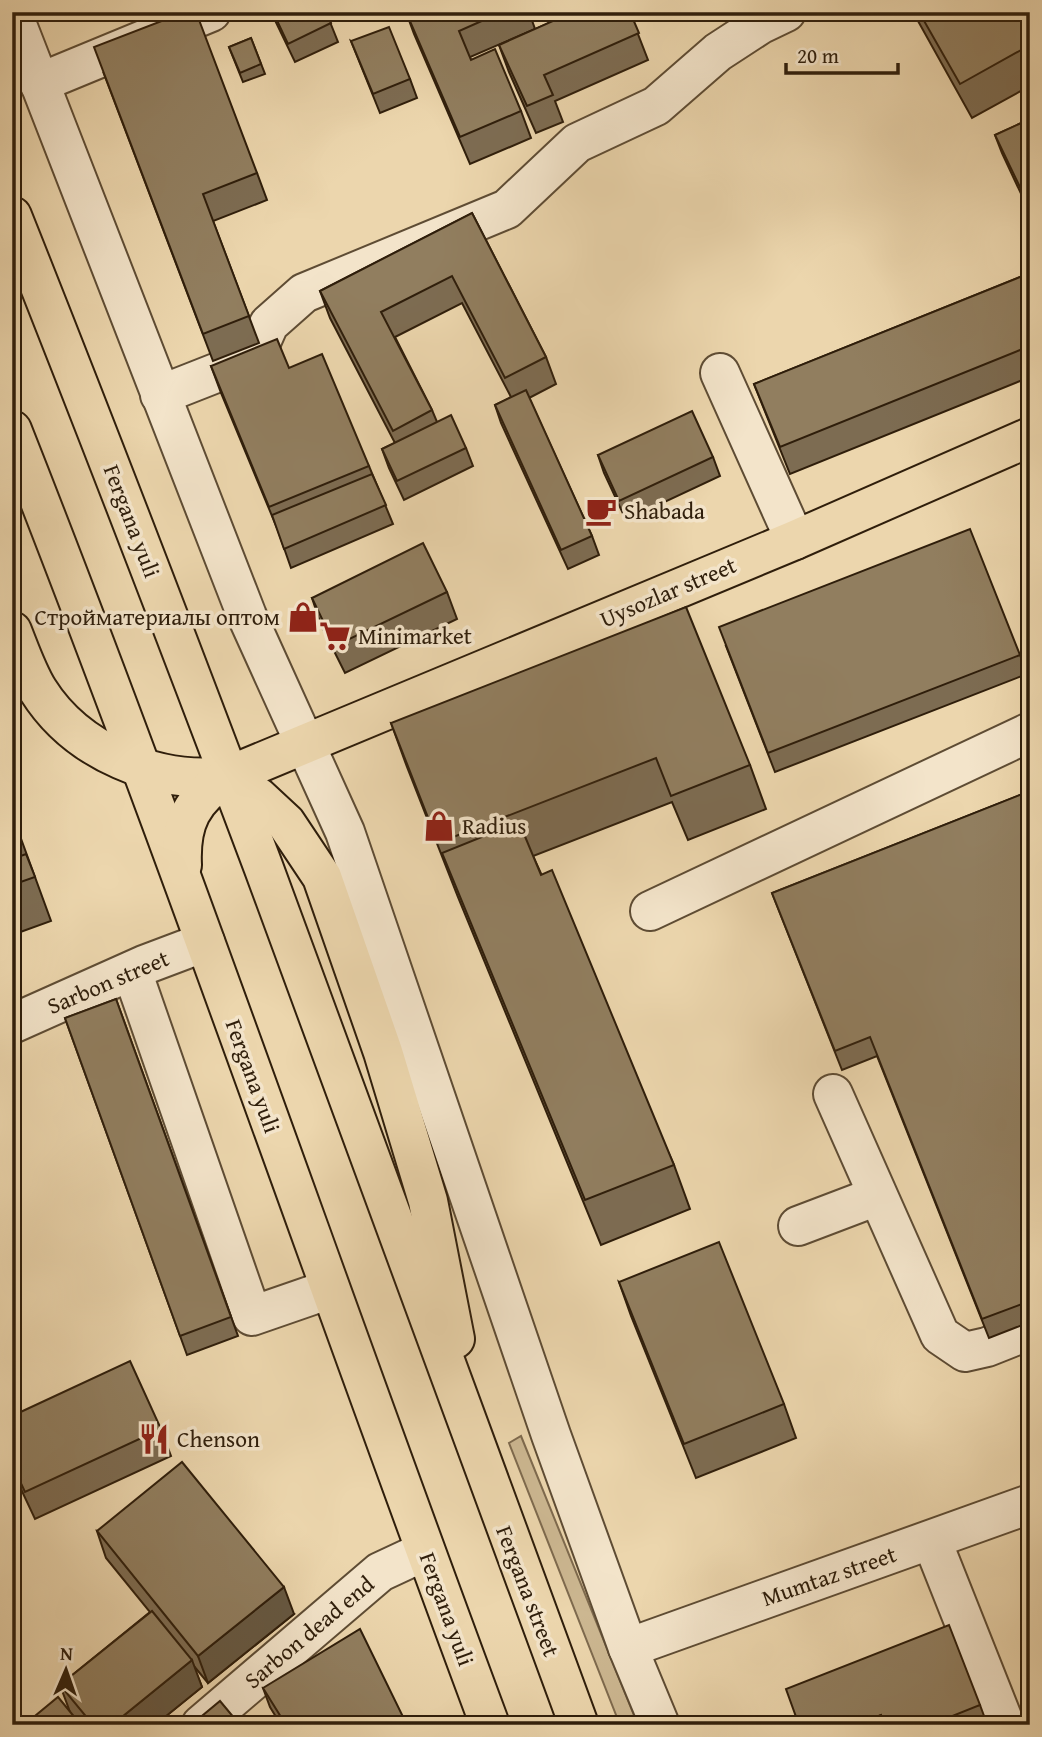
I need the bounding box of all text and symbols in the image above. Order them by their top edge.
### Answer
scale bar [786,32,898,76]
text: 20 m [797,40,839,71]
street label: Fergana yuli [96,460,169,582]
cafe icon: Shabada [584,494,618,528]
place label: Shabada [624,494,705,527]
street label: Uysozlar street [594,548,741,635]
place label: Стройматериалы оптом [34,600,280,633]
shop icon: Стройматериалы оптом [286,600,320,634]
supermarket icon: Minimarket [318,619,352,653]
place label: Minimarket [358,619,472,652]
shop icon: Radius [422,809,456,843]
place label: Radius [462,809,526,842]
street label: Sarbon street [42,941,174,1022]
street label: Fergana yuli [218,1014,289,1137]
restaurant icon: Chenson [137,1422,171,1456]
place label: Chenson [177,1422,260,1455]
street label: Fergana street [488,1521,569,1661]
street label: Mumtаz street [757,1537,901,1614]
street label: Fergana yuli [412,1547,483,1670]
street label: Sarbon dead end [237,1567,381,1696]
north arrow [32,1636,102,1706]
text: N [60,1639,74,1667]

